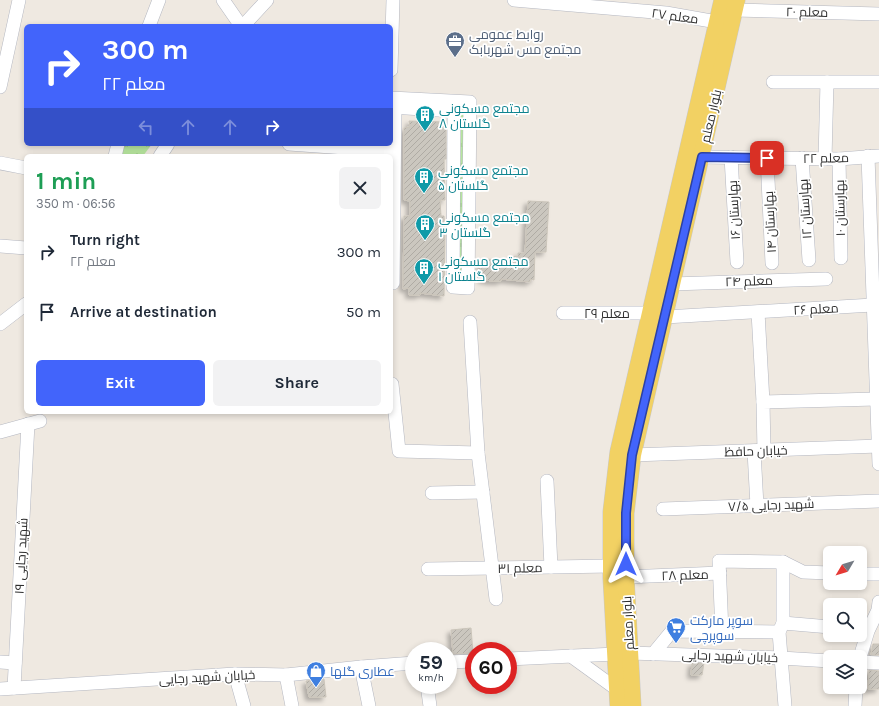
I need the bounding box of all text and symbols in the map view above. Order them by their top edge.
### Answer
street label: معلم ۲۰ [786,4,828,22]
street label: معلم ۲۷ [650,5,699,29]
place label: روابط عمومی مجتمع مس شهربابک [469,27,581,58]
office icon: روابط عمومی مجتمع مس شهربابک [444,30,466,58]
text: 300 m [102,33,189,66]
icon: right [36,40,88,92]
text: معلم ۲۲ [102,73,166,95]
street label: بلوار معلم [698,88,726,145]
place label: مجتمع مسکونی گلستان ۸ [439,101,530,131]
building icon: مجتمع مسکونی گلستان ۸ [414,104,436,132]
icon: left [135,116,157,138]
icon: ahead [177,116,199,138]
icon: ahead [219,116,241,138]
icon: right [261,116,283,138]
pin [750,141,784,175]
icon: arrive [756,147,778,169]
street label: معلم ۲۲ [803,150,849,168]
place label: مجتمع مسکونی گلستان ۵ [438,163,529,193]
building icon: مجتمع مسکونی گلستان ۵ [413,166,435,194]
text: 1 min [36,167,96,195]
button: close [339,167,381,209]
street label: بهارستان ۱۲ [795,178,815,240]
street label: بهارستان ۱۰ [832,179,848,237]
street label: بهارستان ۱۶ [725,180,743,240]
street label: بهارستان ۱۴ [761,191,779,253]
text: 350 m · 06:56 [36,196,115,211]
place label: مجتمع مسکونی گلستان ۳ [439,210,530,240]
building icon: مجتمع مسکونی گلستان ۳ [414,213,436,241]
text: Turn right [70,231,140,249]
icon: right [36,241,58,263]
text: 300 m [337,243,381,261]
text: معلم ۲۲ [70,254,116,269]
place label: مجتمع مسکونی گلستان ۱ [438,254,529,284]
building icon: مجتمع مسکونی گلستان ۱ [413,257,435,285]
street label: معلم ۲۴ [725,273,773,291]
street label: معلم ۲۶ [793,300,839,320]
icon: arrive [36,301,58,323]
text: Arrive at destination [70,303,217,321]
text: 50 m [346,303,381,321]
street label: معلم ۲۹ [584,306,630,323]
button: Exit [36,360,205,406]
button: Share [213,360,381,406]
street label: خیابان حافظ [724,442,788,460]
street label: شهید رجایی ۷/۵ [727,496,815,514]
street label: شهید رجایی ۱۹ [12,517,30,595]
position arrow [605,543,647,585]
north arrow [823,546,867,590]
map controls [823,546,867,694]
street label: معلم ۳۱ [497,560,543,578]
street label: معلم ۲۸ [661,567,709,585]
street label: بلوار معلم [619,595,639,650]
button: search [823,598,867,642]
place label: سوپر مارکت سوپرچی [690,613,753,645]
supermarket icon: سوپر مارکت سوپرچی [665,616,687,644]
speed limit sign: 60 [465,642,517,694]
street label: خیابان شهید رجایی [681,647,779,665]
button: layers [823,650,867,694]
text: 59 [419,651,443,674]
shop icon: عطاری گلها [305,660,327,688]
place label: عطاری گلها [330,664,395,679]
street label: خیابان شهید رجایی [158,667,256,687]
text: km/h [418,672,444,684]

